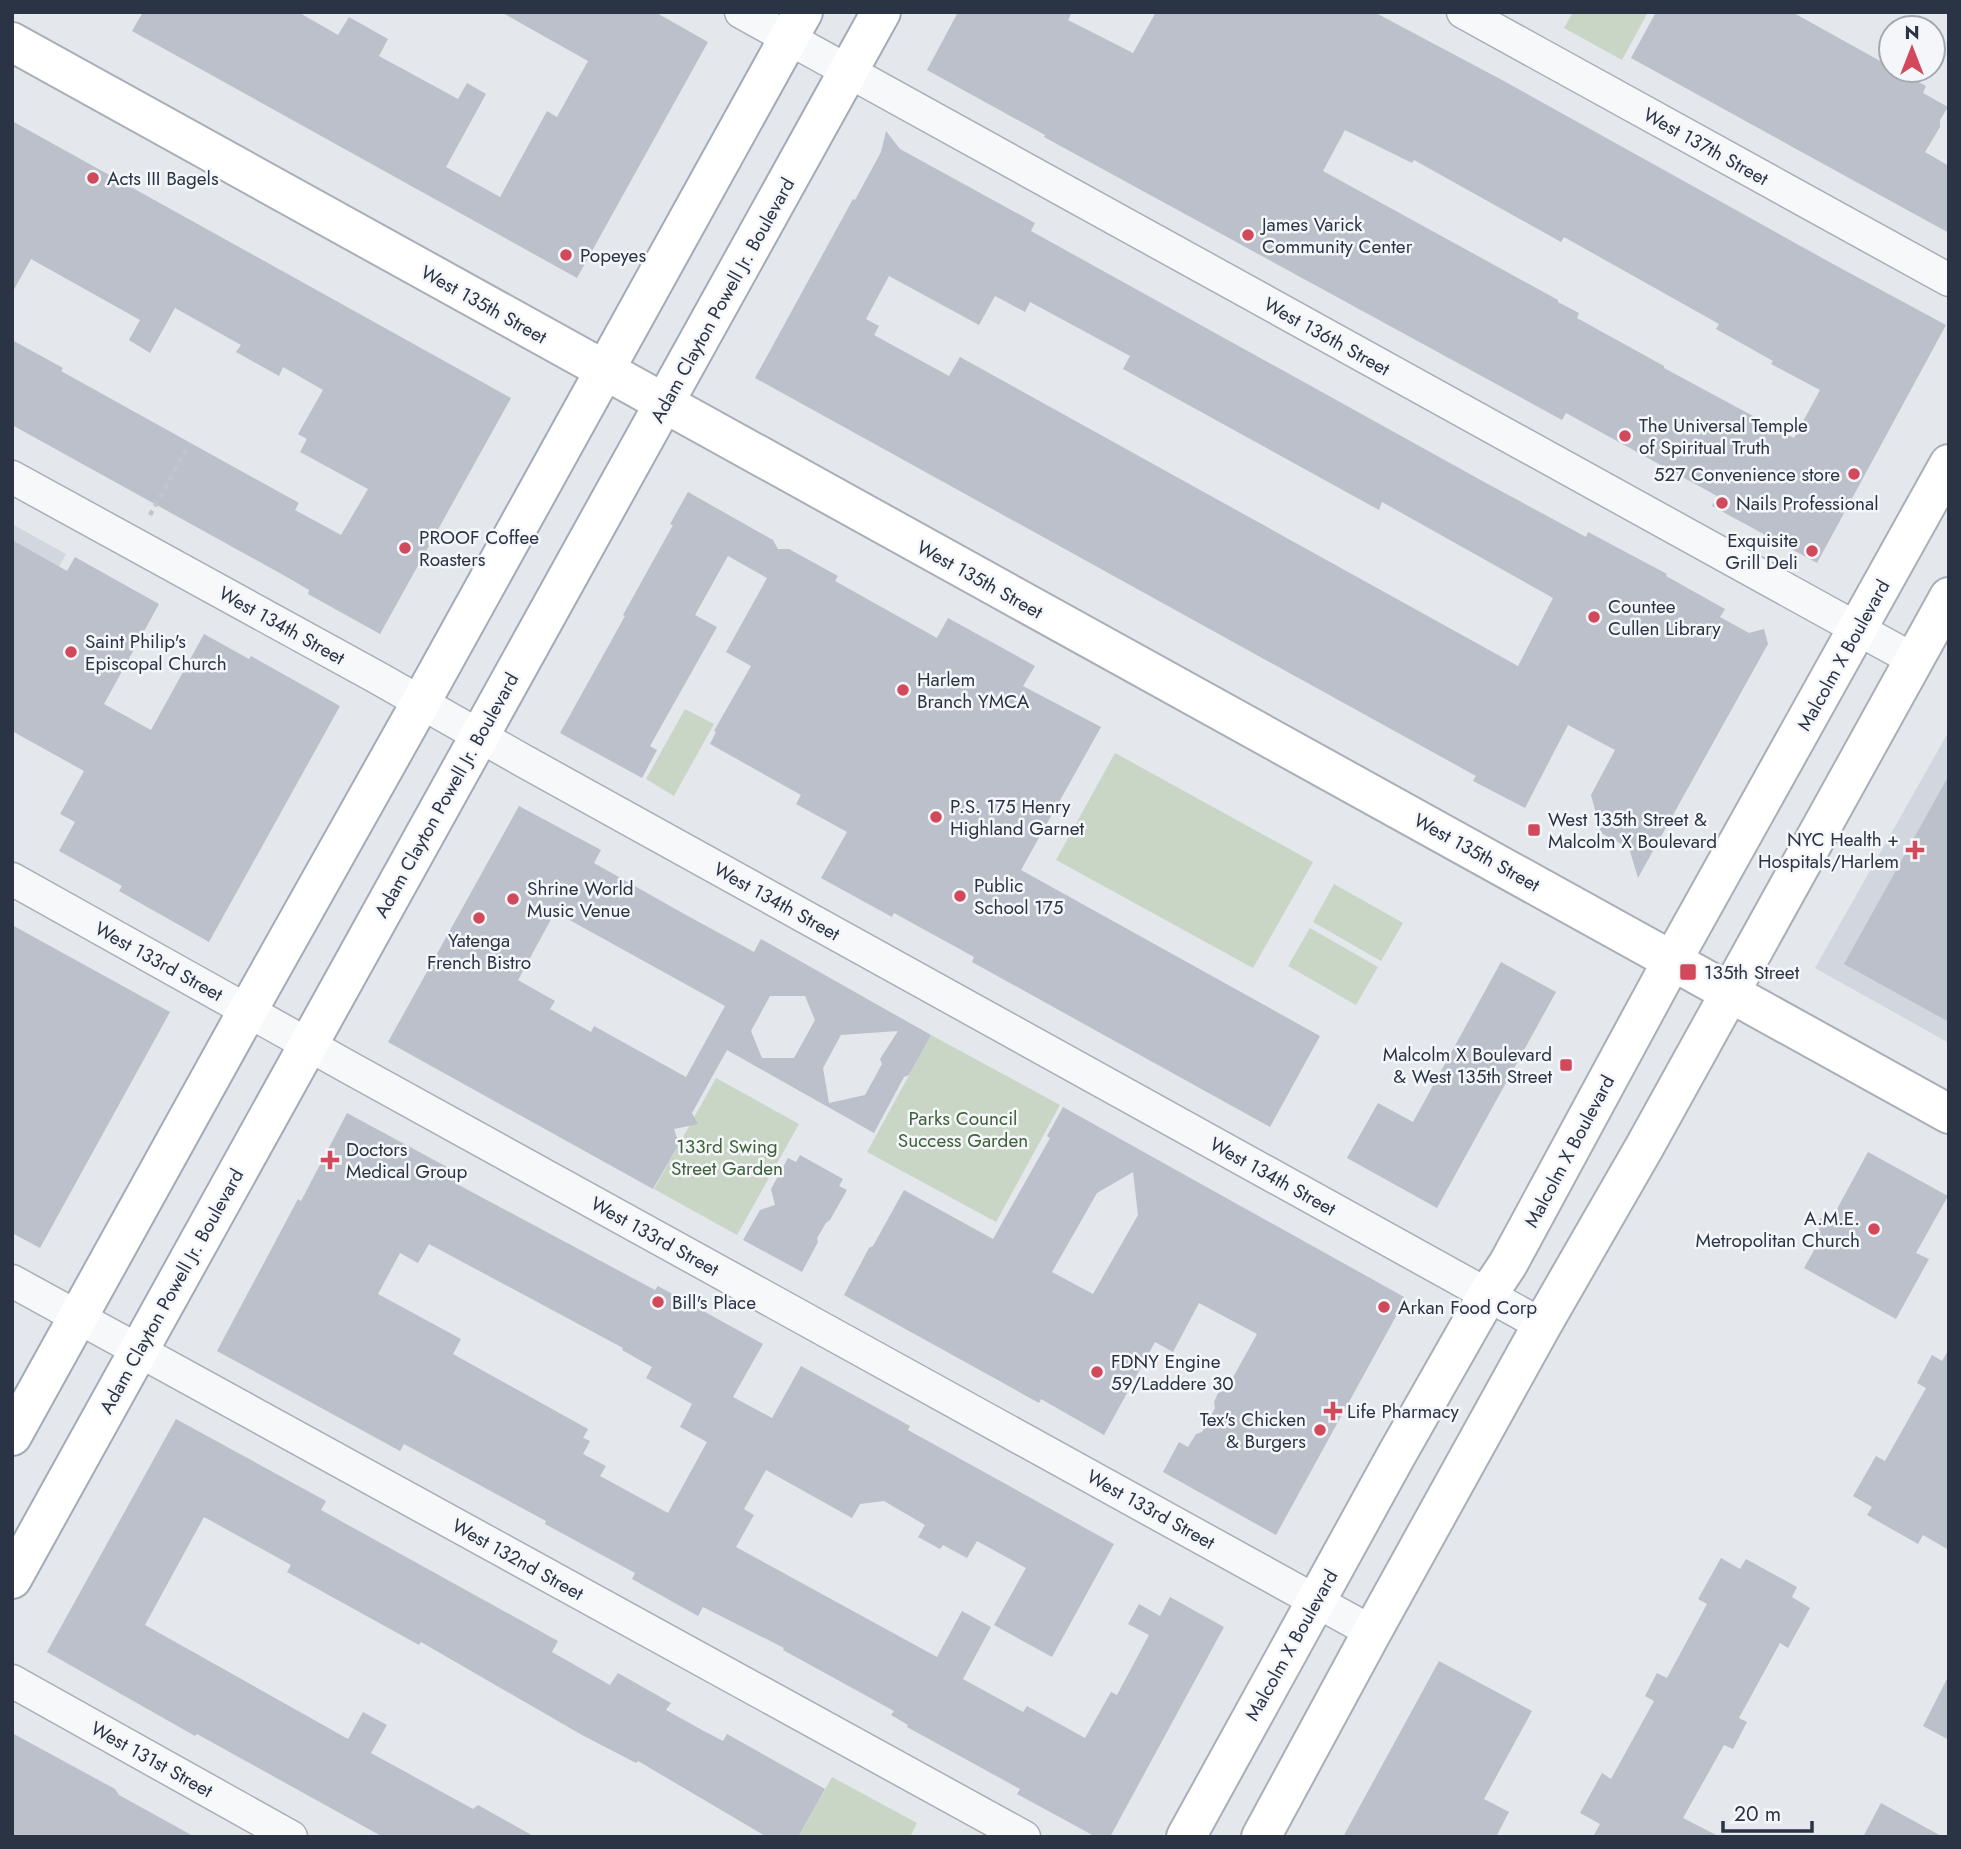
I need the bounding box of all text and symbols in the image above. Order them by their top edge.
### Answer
north arrow [1877,14,1947,84]
text: N [1904,19,1920,46]
street label: West 137th Street [1638,101,1774,192]
place label: Acts III Bagels [107,165,219,192]
marker: Acts III Bagels [85,170,101,186]
street label: Adam Clayton Powell Jr. Boulevard [644,173,801,428]
place label: James Varick Community Center [1259,211,1413,260]
marker: James Varick Community Center [1240,227,1256,243]
place label: Popeyes [580,242,646,269]
marker: Popeyes [558,247,574,263]
street label: West 135th Street [416,259,552,350]
street label: West 136th Street [1259,291,1395,382]
place label: The Universal Temple of Spiritual Truth [1639,412,1808,461]
marker: The Universal Temple of Spiritual Truth [1617,428,1633,444]
place label: 527 Convenience store [1654,461,1840,488]
marker: 527 Convenience store [1846,466,1862,482]
place label: Nails Professional [1736,490,1879,517]
marker: Nails Professional [1714,495,1730,511]
place label: PROOF Coffee Roasters [419,524,539,573]
place label: Exquisite Grill Deli [1725,527,1798,576]
street label: West 135th Street [912,534,1048,625]
marker: PROOF Coffee Roasters [397,540,413,556]
marker: Exquisite Grill Deli [1804,543,1820,559]
street label: Malcolm X Boulevard [1791,575,1896,736]
street label: West 134th Street [214,580,350,672]
place label: Countee Cullen Library [1608,593,1721,642]
marker: Countee Cullen Library [1586,609,1602,625]
place label: Saint Philip's Episcopal Church [85,628,227,677]
marker: Saint Philip's Episcopal Church [63,644,79,660]
place label: Harlem Branch YMCA [917,666,1030,715]
street label: Adam Clayton Powell Jr. Boulevard [368,668,525,923]
marker: Harlem Branch YMCA [895,682,911,698]
place label: P.S. 175 Henry Highland Garnet [950,793,1084,842]
place label: West 135th Street & Malcolm X Boulevard [1548,806,1717,855]
street label: West 135th Street [1409,807,1545,898]
marker: P.S. 175 Henry Highland Garnet [928,809,944,825]
marker: West 135th Street & Malcolm X Boulevard [1526,822,1542,838]
place label: NYC Health + Hospitals/Harlem [1758,826,1899,875]
marker: NYC Health + Hospitals/Harlem [1905,840,1925,860]
street label: West 134th Street [709,856,845,948]
place label: Public School 175 [974,872,1064,921]
place label: Shrine World Music Venue [527,875,634,924]
marker: Public School 175 [952,888,968,904]
marker: Shrine World Music Venue [505,891,521,907]
marker: Yatenga French Bistro [471,910,487,926]
street label: West 133rd Street [90,915,228,1008]
place label: Yatenga French Bistro [427,927,531,976]
place label: 135th Street [1704,959,1800,986]
marker: 135th Street [1678,962,1698,982]
place label: Malcolm X Boulevard & West 135th Street [1383,1041,1552,1090]
marker: Malcolm X Boulevard & West 135th Street [1558,1057,1574,1073]
street label: Malcolm X Boulevard [1518,1070,1621,1232]
park label: Parks Council Success Garden [898,1105,1028,1154]
street label: West 134th Street [1205,1131,1341,1223]
park label: 133rd Swing Street Garden [671,1133,783,1182]
place label: Doctors Medical Group [346,1136,468,1185]
marker: Doctors Medical Group [320,1150,340,1170]
street label: Adam Clayton Powell Jr. Boulevard [93,1164,250,1419]
street label: West 133rd Street [586,1190,724,1283]
place label: A.M.E. Metropolitan Church [1696,1205,1860,1254]
marker: A.M.E. Metropolitan Church [1866,1221,1882,1237]
place label: Bill's Place [672,1289,756,1316]
marker: Bill's Place [650,1294,666,1310]
place label: Arkan Food Corp [1398,1294,1537,1321]
marker: Arkan Food Corp [1376,1299,1392,1315]
place label: FDNY Engine 59/Laddere 30 [1111,1348,1234,1397]
marker: FDNY Engine 59/Laddere 30 [1089,1364,1105,1380]
place label: Life Pharmacy [1347,1398,1459,1425]
marker: Life Pharmacy [1325,1403,1341,1419]
place label: Tex's Chicken & Burgers [1200,1406,1306,1455]
marker: Tex's Chicken & Burgers [1312,1422,1328,1438]
street label: West 133rd Street [1082,1463,1220,1556]
street label: West 132nd Street [447,1512,589,1607]
street label: Malcolm X Boulevard [1239,1565,1344,1726]
street label: West 131st Street [86,1715,218,1804]
scale bar [1723,1790,1812,1834]
text: 20 m [1734,1799,1781,1829]

